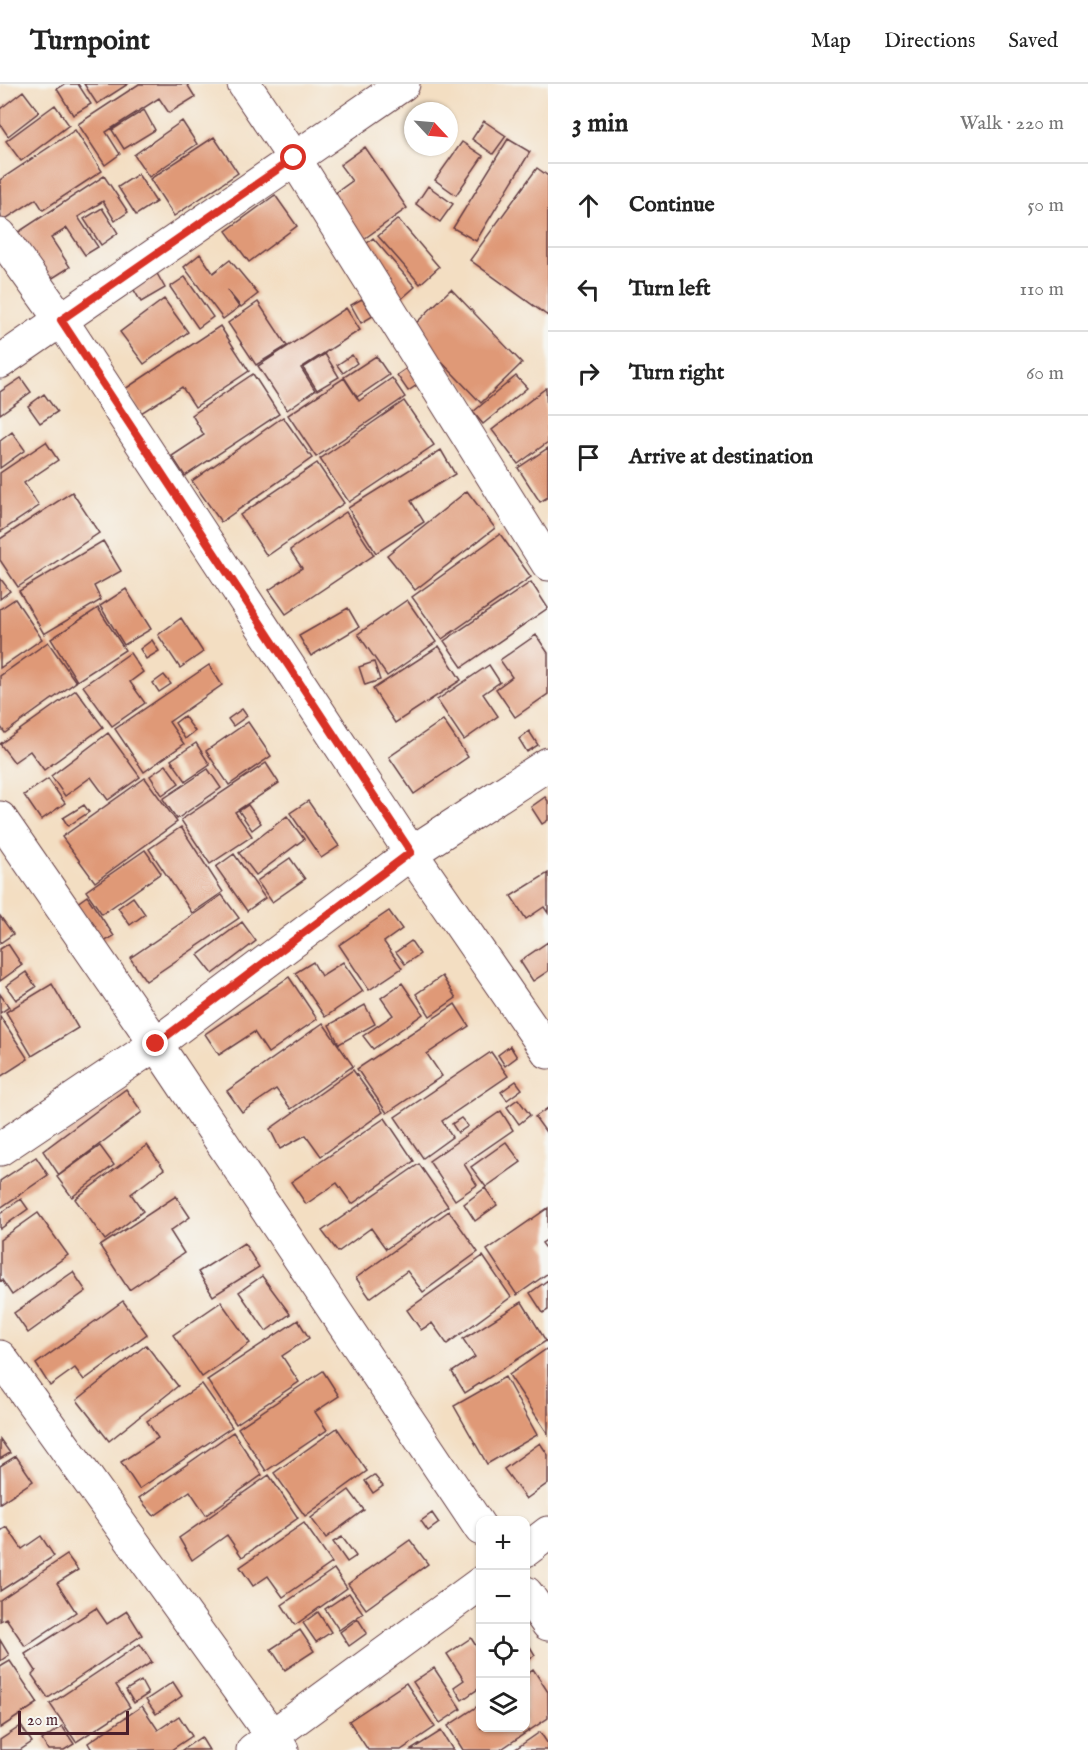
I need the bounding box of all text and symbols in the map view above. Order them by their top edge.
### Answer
text: Turnpoint [30,24,150,59]
text: Map [811,28,851,55]
text: Directions [884,28,975,55]
text: Saved [1008,28,1058,55]
north arrow [404,102,458,156]
text: 3 min [572,107,628,140]
text: Walk · 220 m [960,111,1064,136]
route start [280,144,306,170]
icon: ahead [572,189,605,222]
text: Continue [629,191,715,219]
text: 50 m [1027,193,1064,218]
icon: left [572,273,605,306]
text: Turn left [629,275,711,303]
text: 110 m [1020,277,1064,302]
icon: right [572,357,605,390]
text: Turn right [629,359,724,387]
text: 60 m [1026,361,1064,386]
icon: arrive [572,441,605,474]
text: Arrive at destination [629,443,813,471]
route end [142,1030,168,1056]
map controls [476,1516,530,1732]
button: + [476,1516,530,1570]
button: − [476,1570,530,1624]
button: locate [476,1624,530,1678]
button: layers [476,1678,530,1732]
scale bar [18,1708,129,1736]
text: 20 m [27,1711,58,1731]

